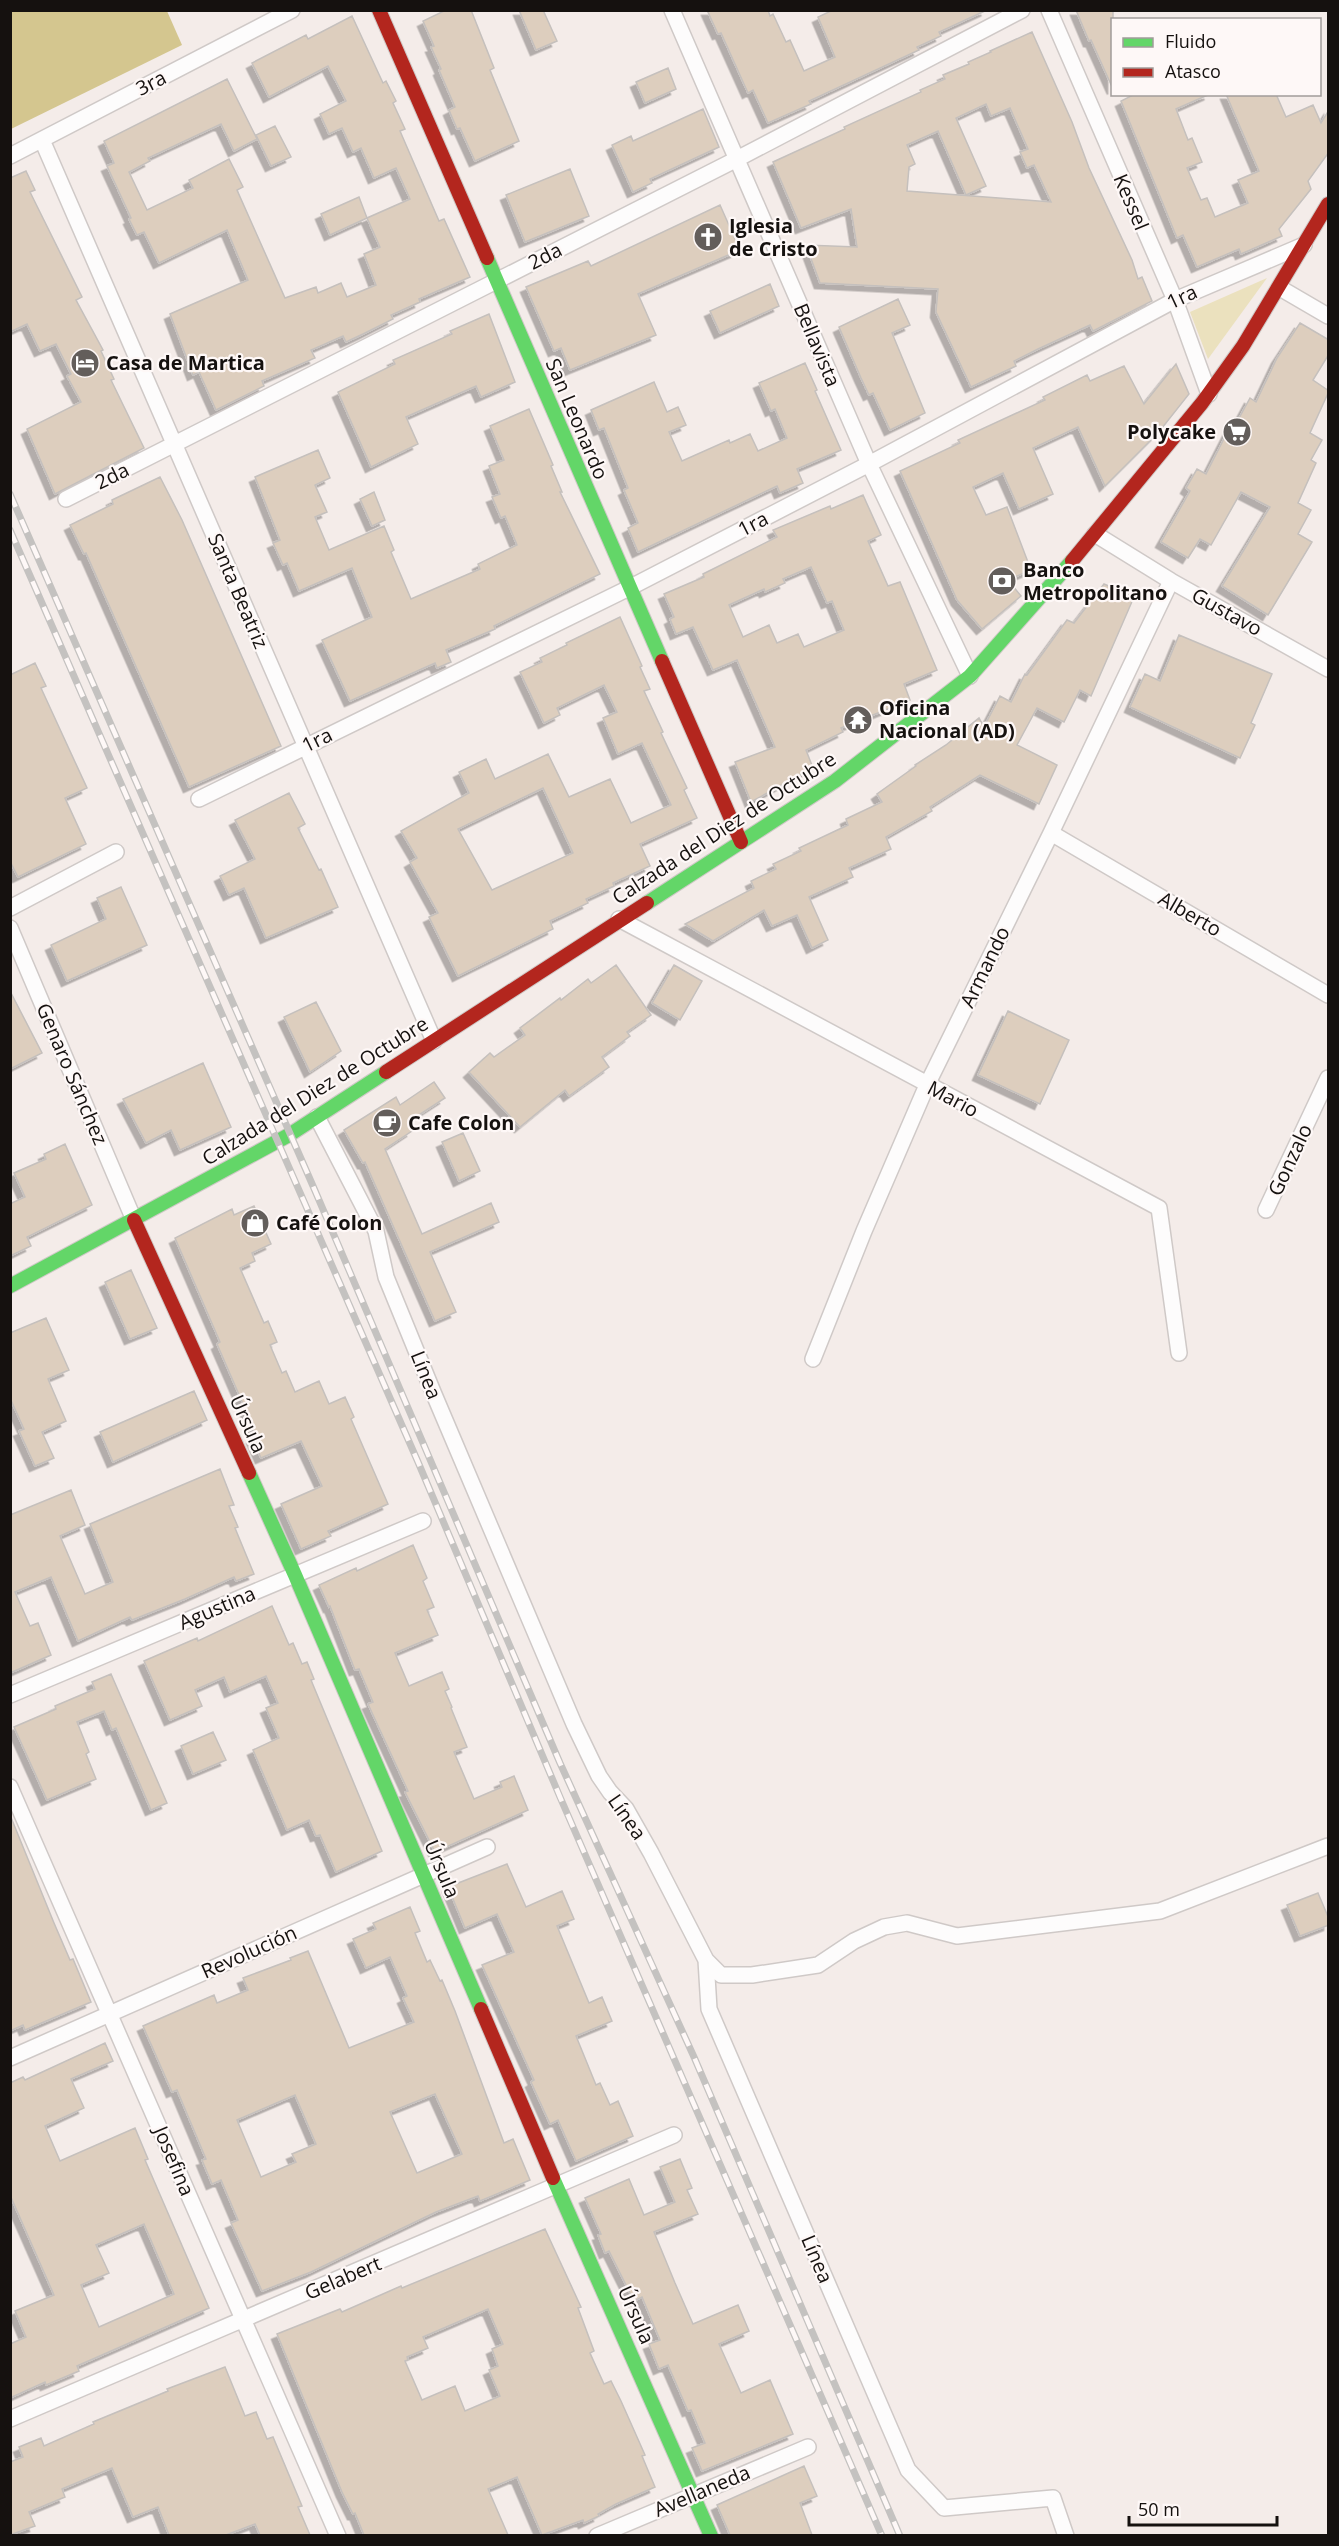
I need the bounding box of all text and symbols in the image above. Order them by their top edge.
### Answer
legend [1111,18,1321,96]
text: Fluido [1165,29,1216,53]
text: Atasco [1165,59,1221,83]
street label: 3ra [131,64,171,102]
street label: Kessel [1108,169,1155,234]
place label: Iglesia de Cristo [729,212,818,262]
church icon: Iglesia de Cristo [692,221,724,253]
street label: 2da [523,236,566,275]
street label: 1ra [1162,278,1201,315]
street label: Bellavista [788,299,847,391]
hotel icon: Casa de Martica [69,347,101,379]
place label: Casa de Martica [106,349,265,376]
street label: San Leonardo [540,354,615,483]
supermarket icon: Polycake [1221,416,1253,448]
place label: Polycake [1127,418,1216,445]
street label: 2da [90,456,133,495]
street label: 1ra [733,505,773,543]
street label: Santa Beatriz [202,529,275,653]
place label: Banco Metropolitano [1023,556,1167,606]
bank icon: Banco Metropolitano [986,565,1018,597]
street label: Gustavo [1187,581,1267,642]
place label: Oficina Nacional (AD) [879,694,1015,744]
temple icon: Oficina Nacional (AD) [842,704,874,736]
street label: 1ra [297,721,337,758]
street label: Calzada del Diez de Octubre [607,745,841,910]
street label: Alberto [1154,885,1227,942]
street label: Armando [953,922,1016,1012]
street label: Genaro Sánchez [30,999,114,1149]
street label: Calzada del Diez de Octubre [197,1010,433,1171]
street label: Mario [923,1074,984,1123]
cafe icon: Cafe Colon [371,1107,403,1139]
place label: Cafe Colon [408,1109,514,1136]
street label: Gonzalo [1261,1119,1318,1200]
shop icon: Café Colon [239,1207,271,1239]
place label: Café Colon [276,1209,382,1236]
street label: Línea [405,1347,448,1403]
street label: Úrsula [224,1391,273,1457]
street label: Agustina [174,1579,259,1636]
street label: Línea [602,1788,653,1845]
street label: Úrsula [418,1836,467,1902]
street label: Revolución [197,1918,301,1985]
street label: Josefina [147,2120,201,2200]
street label: Línea [795,2230,840,2287]
street label: Gelabert [300,2249,385,2306]
street label: Úrsula [612,2282,661,2348]
street label: Avellaneda [650,2458,754,2523]
scale bar [1129,2489,1278,2527]
text: 50 m [1138,2497,1180,2521]

